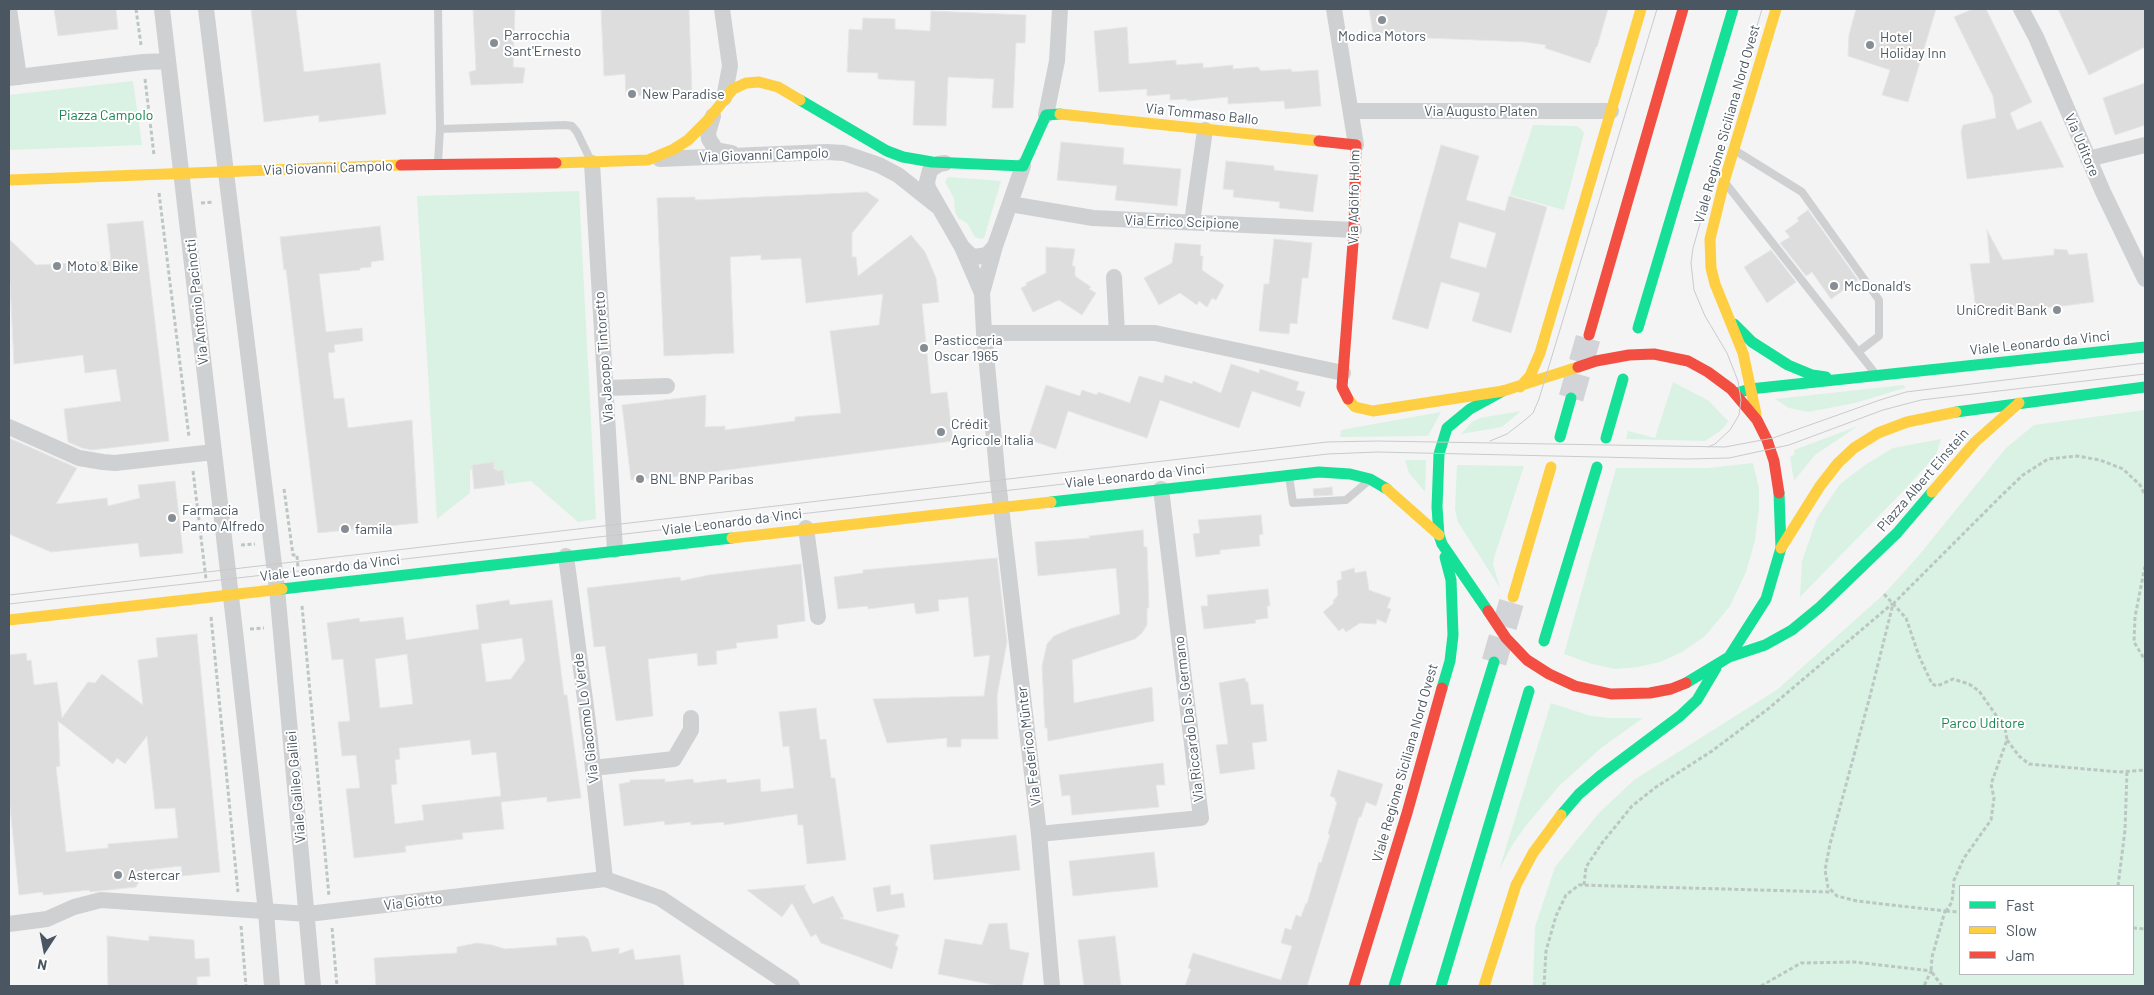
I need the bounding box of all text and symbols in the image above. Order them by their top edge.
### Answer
marker: Modica Motors [1376,14,1388,26]
street label: Viale Regione Siciliana Nord Ovest [1691,23,1763,225]
place label: Parrocchia Sant'Ernesto [504,27,581,59]
place label: Modica Motors [1338,28,1426,44]
place label: Hotel Holiday Inn [1880,29,1946,62]
marker: Parrocchia Sant'Ernesto [488,37,500,49]
marker: Hotel Holiday Inn [1864,39,1876,51]
place label: New Paradise [642,86,725,102]
marker: New Paradise [626,88,638,100]
street label: Via Tommaso Ballo [1145,100,1259,128]
street label: Via Augusto Platen [1424,103,1538,119]
park label: Piazza Campolo [59,107,153,123]
street label: Via Uditore [2061,111,2103,179]
street label: Via Giovanni Campolo [699,144,829,166]
street label: Via Adolfo Holm [1345,149,1363,245]
street label: Via Giovanni Campolo [263,157,393,179]
street label: Via Errico Scipione [1124,212,1240,232]
street label: Via Antonio Pacinotti [182,238,212,366]
place label: Moto & Bike [67,258,138,274]
marker: Moto & Bike [51,260,63,272]
place label: McDonald's [1844,278,1911,294]
marker: McDonald's [1828,280,1840,292]
street label: Via Jacopo Tintoretto [591,291,617,423]
place label: UniCredit Bank [1956,302,2047,318]
marker: UniCredit Bank [2051,304,2063,316]
street label: Viale Leonardo da Vinci [1969,327,2111,359]
place label: Pasticceria Oscar 1965 [934,332,1003,364]
marker: Pasticceria Oscar 1965 [918,342,930,354]
place label: Crédit Agricole Italia [951,416,1034,448]
street label: Piazza Albert Einstein [1874,425,1972,535]
marker: Crédit Agricole Italia [935,426,947,438]
street label: Viale Leonardo da Vinci [1064,460,1206,492]
place label: BNL BNP Paribas [650,471,754,487]
marker: BNL BNP Paribas [634,473,646,485]
place label: Farmacia Panto Alfredo [182,502,265,534]
street label: Viale Leonardo da Vinci [661,505,803,539]
marker: Farmacia Panto Alfredo [166,512,178,524]
place label: famila [355,521,392,537]
marker: famila [339,523,351,535]
street label: Viale Leonardo da Vinci [259,551,401,585]
street label: Via Riccardo Da S. Germano [1170,635,1208,803]
street label: Via Giacomo Lo Verde [570,652,602,784]
street label: Viale Regione Siciliana Nord Ovest [1369,662,1441,864]
street label: Via Federico Münter [1013,685,1045,807]
park label: Parco Uditore [1941,715,2025,731]
street label: Viale Galileo Galilei [283,730,309,844]
place label: Astercar [128,867,180,883]
marker: Astercar [112,869,124,881]
legend [1959,885,2134,975]
street label: Via Giotto [383,890,443,914]
text: Fast [2006,896,2034,914]
text: Slow [2006,921,2037,939]
north arrow [20,925,70,975]
text: Jam [2006,946,2035,964]
text: N [36,956,48,974]

